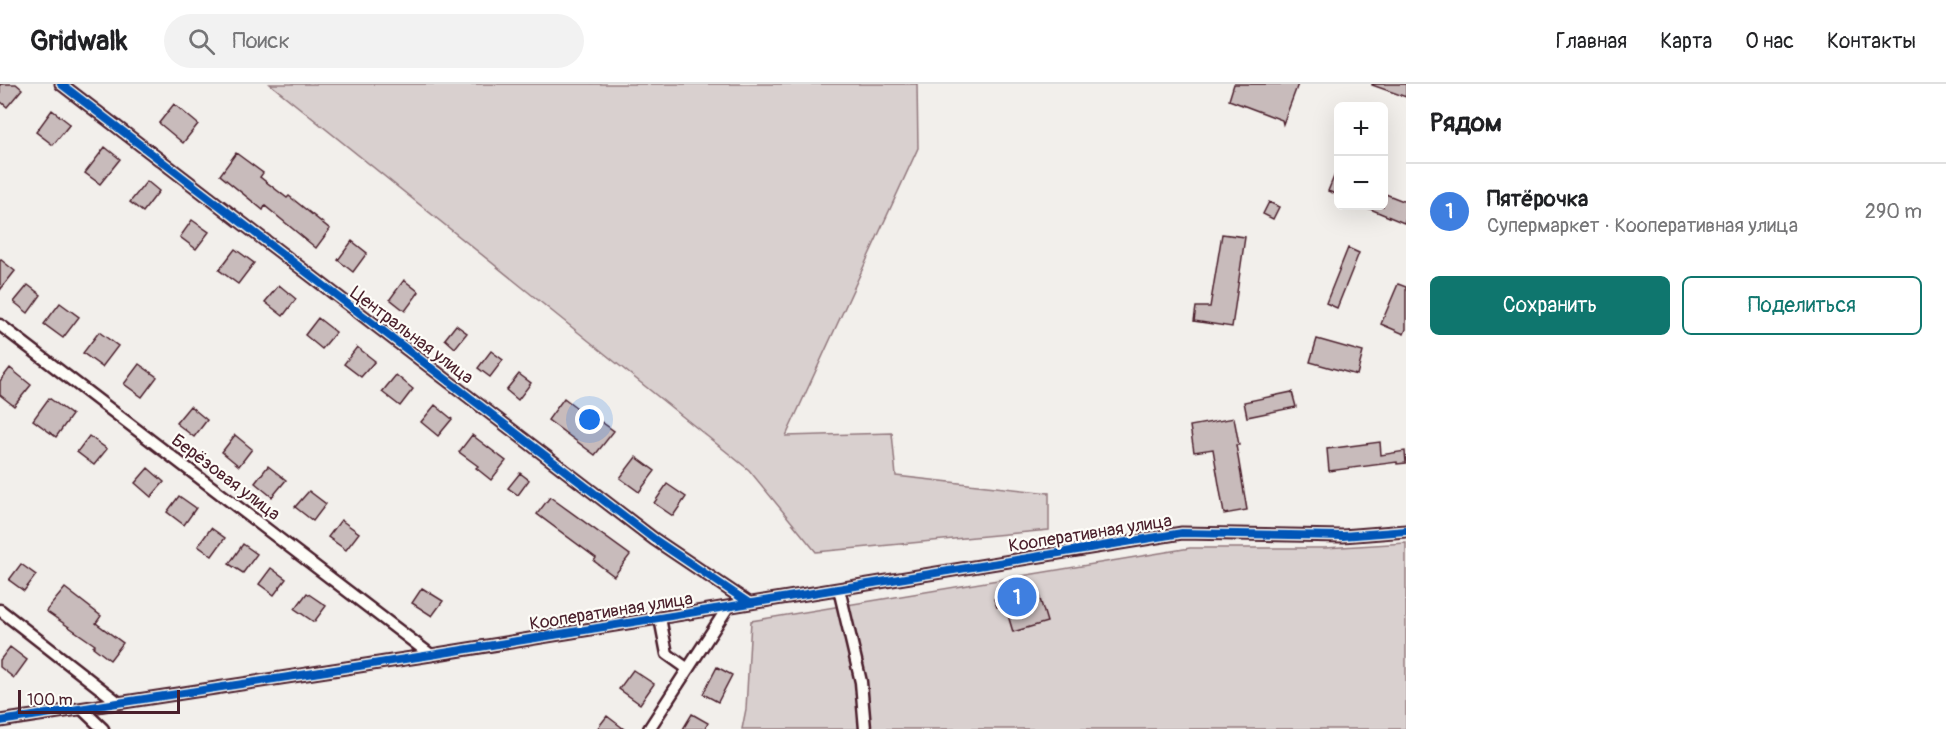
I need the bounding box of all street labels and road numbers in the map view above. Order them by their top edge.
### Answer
street label: Центральная улица [345,281,478,389]
street label: Берёзовая улица [167,429,285,526]
street label: Кооперативная улица [1007,509,1173,558]
street label: Кооперативная улица [528,587,694,636]

